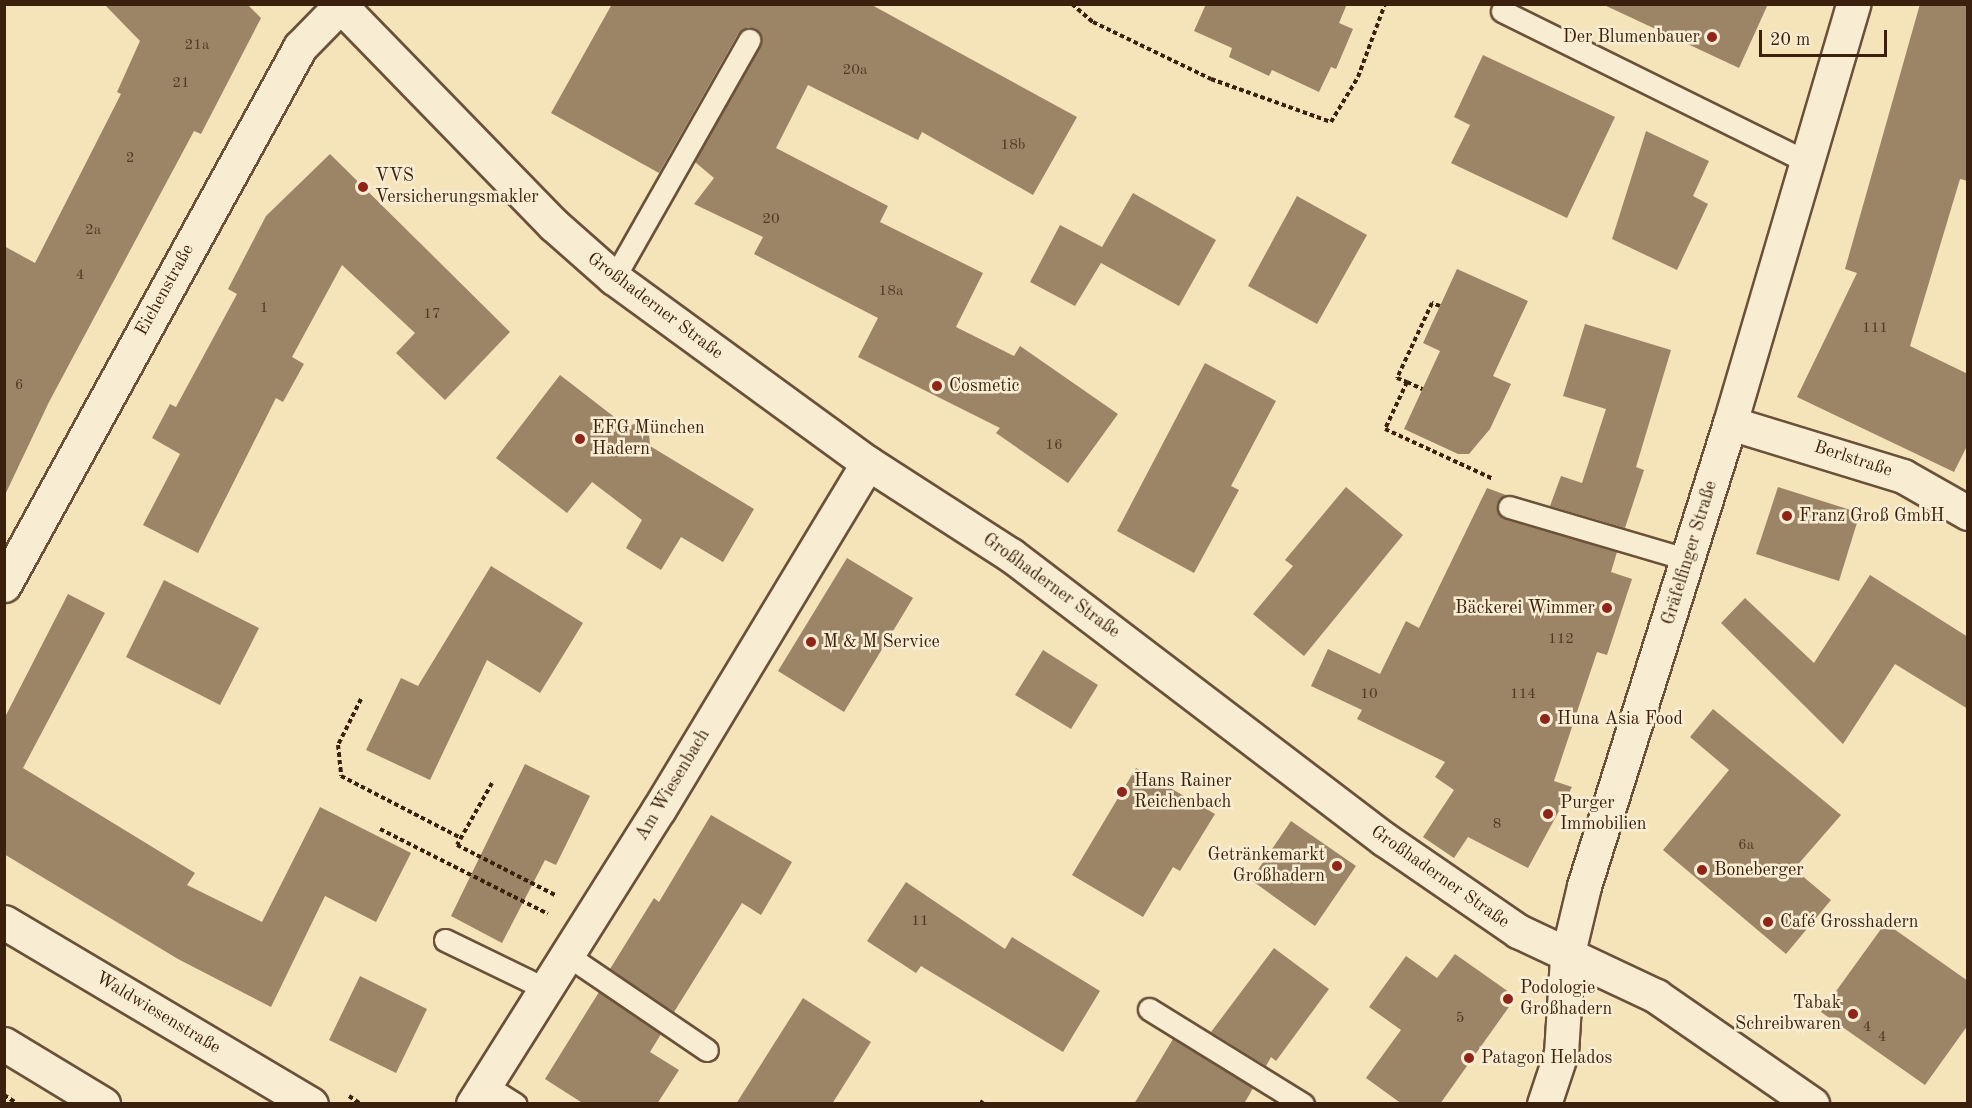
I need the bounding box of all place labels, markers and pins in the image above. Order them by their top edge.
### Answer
place label: Der Blumenbauer [1563,26,1700,48]
marker: Der Blumenbauer [1705,30,1719,44]
place label: VVS Versicherungsmakler [375,166,539,208]
marker: VVS Versicherungsmakler [356,180,370,194]
place label: Cosmetic [949,375,1019,397]
marker: Cosmetic [930,379,944,393]
place label: EFG München Hadern [592,418,705,460]
marker: EFG München Hadern [573,432,587,446]
place label: Franz Groß GmbH [1799,505,1945,527]
marker: Franz Groß GmbH [1780,509,1794,523]
place label: Bäckerei Wimmer [1455,597,1595,619]
marker: Bäckerei Wimmer [1600,601,1614,615]
place label: M & M Service [823,631,940,653]
marker: M & M Service [804,635,818,649]
place label: Huna Asia Food [1557,708,1683,730]
marker: Huna Asia Food [1538,712,1552,726]
place label: Hans Rainer Reichenbach [1134,771,1232,814]
marker: Hans Rainer Reichenbach [1115,785,1129,799]
place label: Purger Immobilien [1560,793,1646,836]
marker: Purger Immobilien [1541,807,1555,821]
place label: Getränkemarkt Großhadern [1208,845,1325,888]
marker: Getränkemarkt Großhadern [1330,859,1344,873]
place label: Boneberger [1714,859,1804,881]
marker: Boneberger [1695,863,1709,877]
place label: Café Grosshadern [1780,911,1919,933]
marker: Café Grosshadern [1761,915,1775,929]
place label: Podologie Großhadern [1520,978,1612,1020]
marker: Podologie Großhadern [1501,992,1515,1006]
place label: Tabak Schreibwaren [1735,993,1841,1036]
marker: Tabak Schreibwaren [1846,1007,1860,1021]
place label: Patagon Helados [1481,1047,1612,1069]
marker: Patagon Helados [1462,1051,1476,1065]

